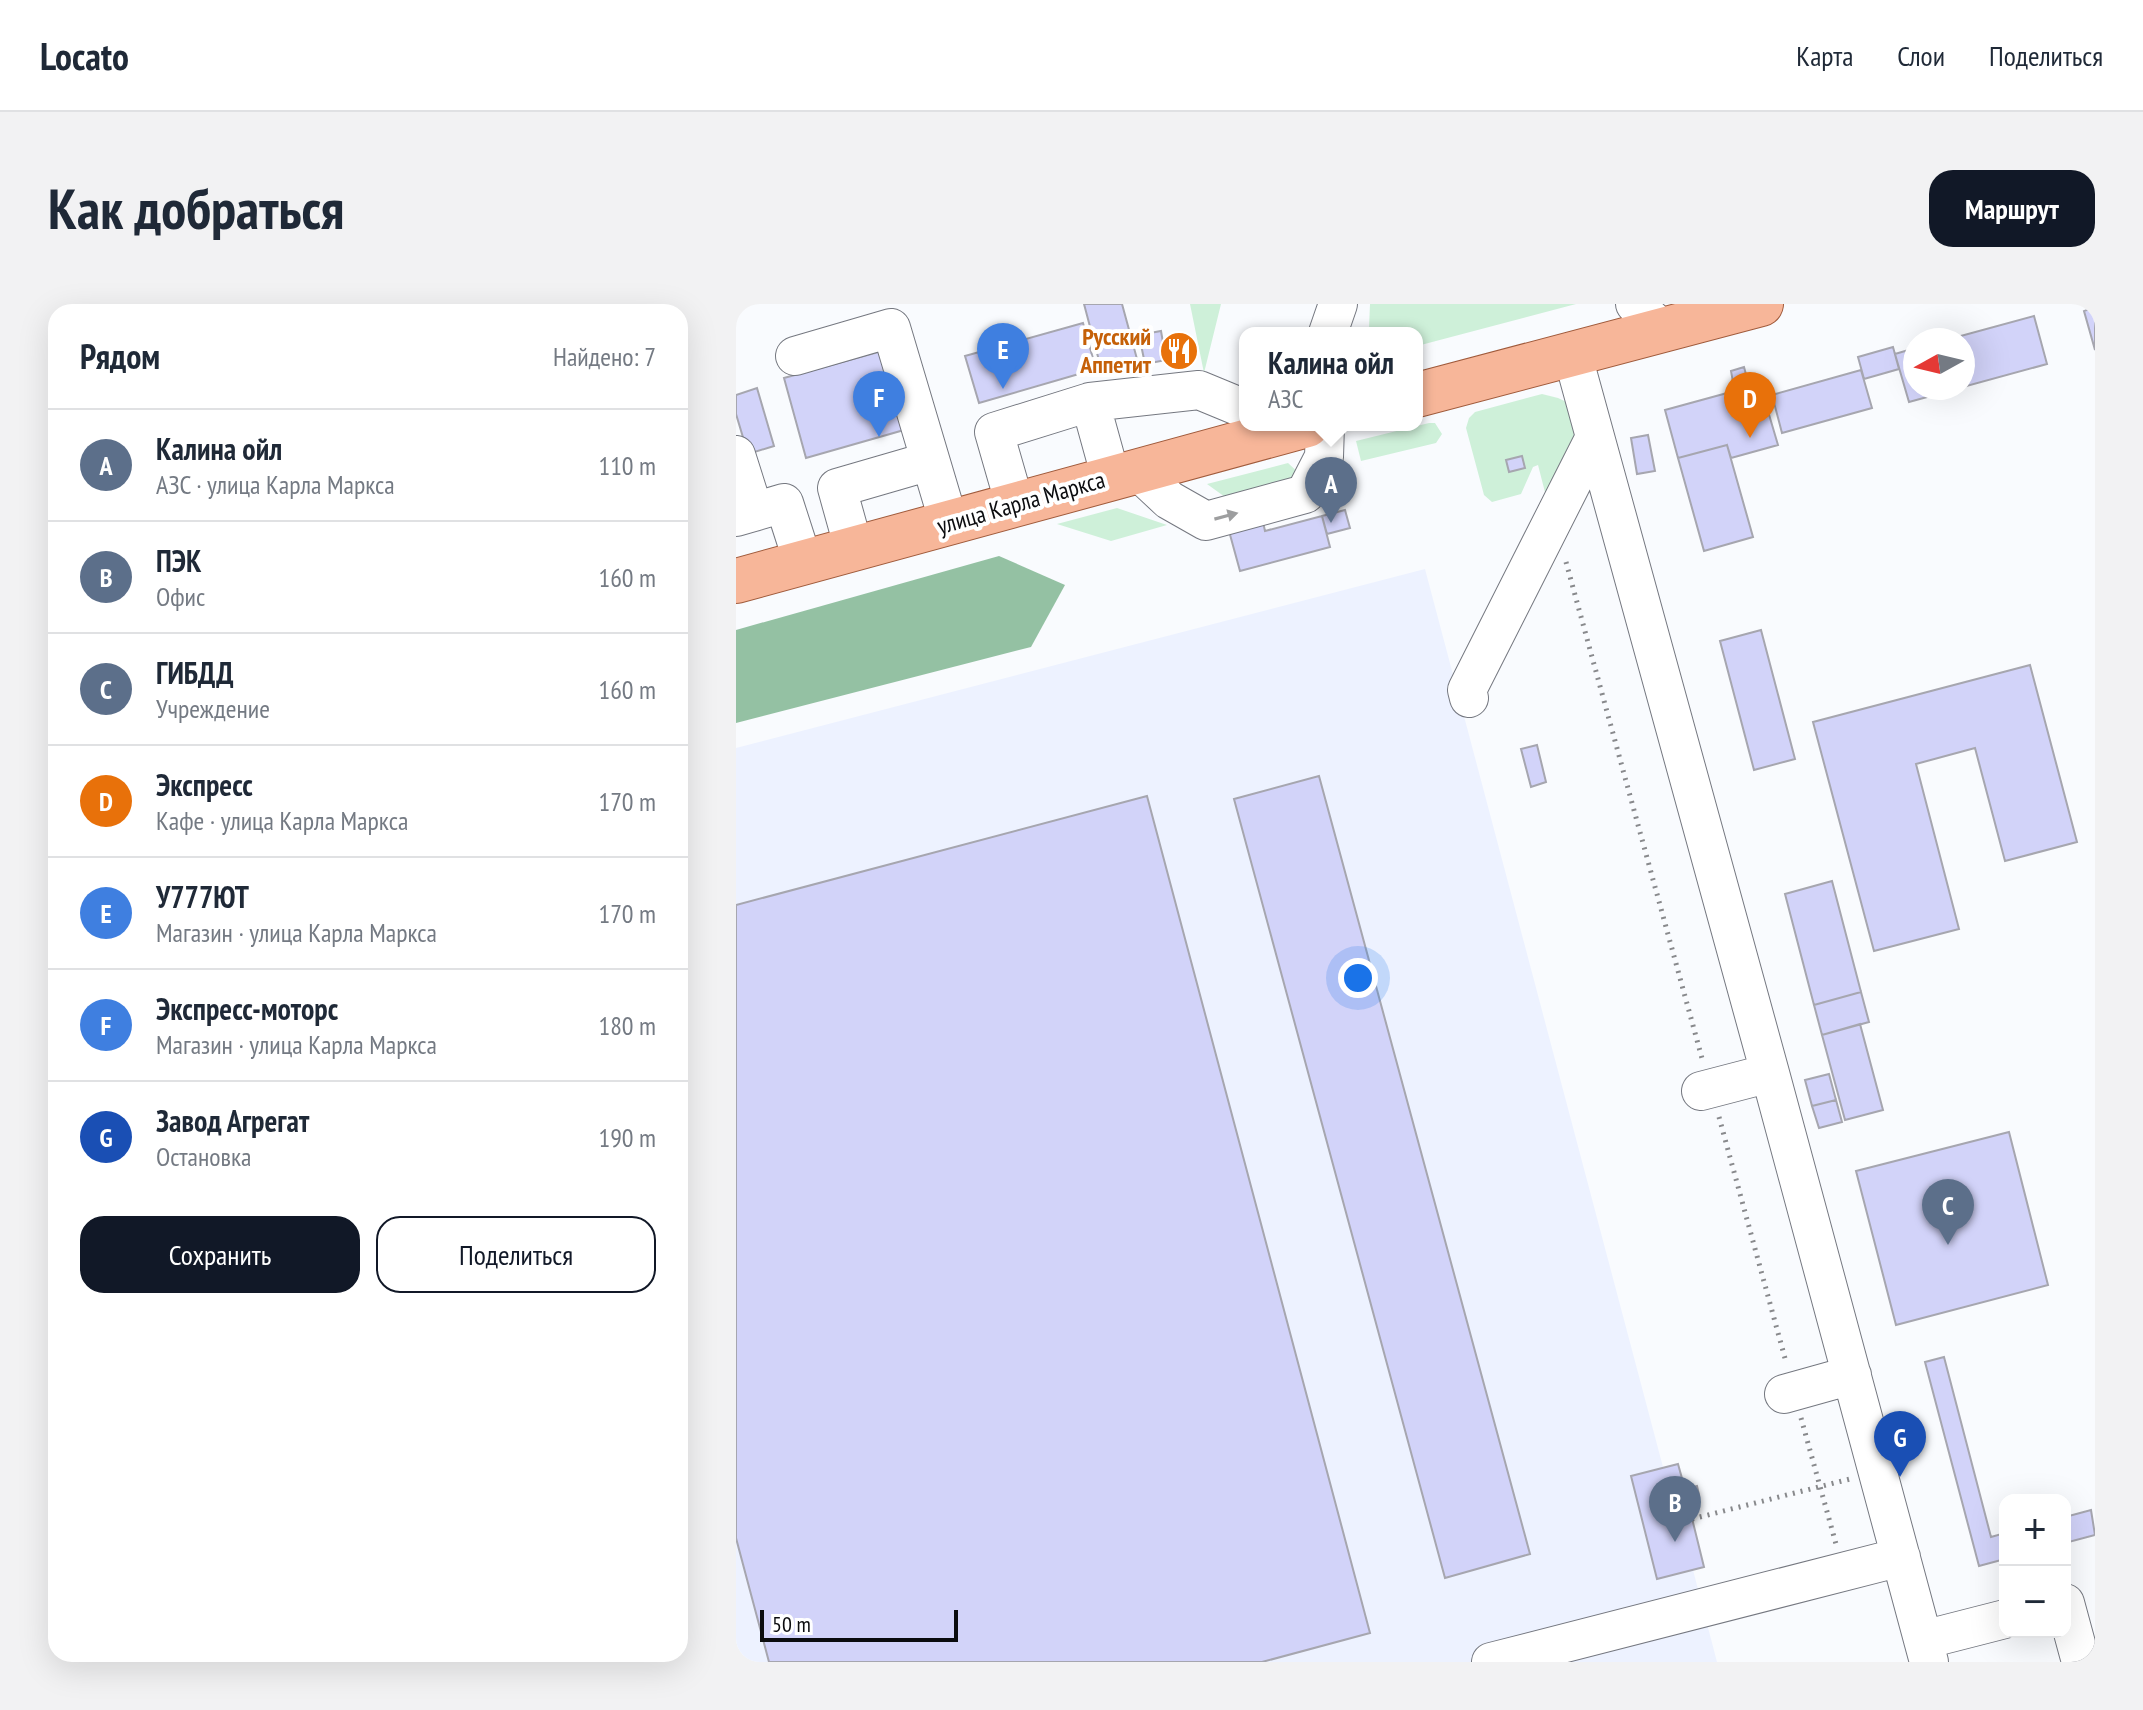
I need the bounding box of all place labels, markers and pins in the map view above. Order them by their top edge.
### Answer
place label: Русский Аппетит [1079,321,1152,380]
pin: E [977,323,1029,389]
restaurant icon: Русский Аппетит [1158,330,1200,372]
pin: F [853,371,905,437]
pin: D [1724,372,1776,438]
pin: A [1305,457,1357,523]
pin: C [1922,1179,1974,1245]
pin: G [1874,1411,1926,1477]
pin: B [1649,1476,1701,1542]

